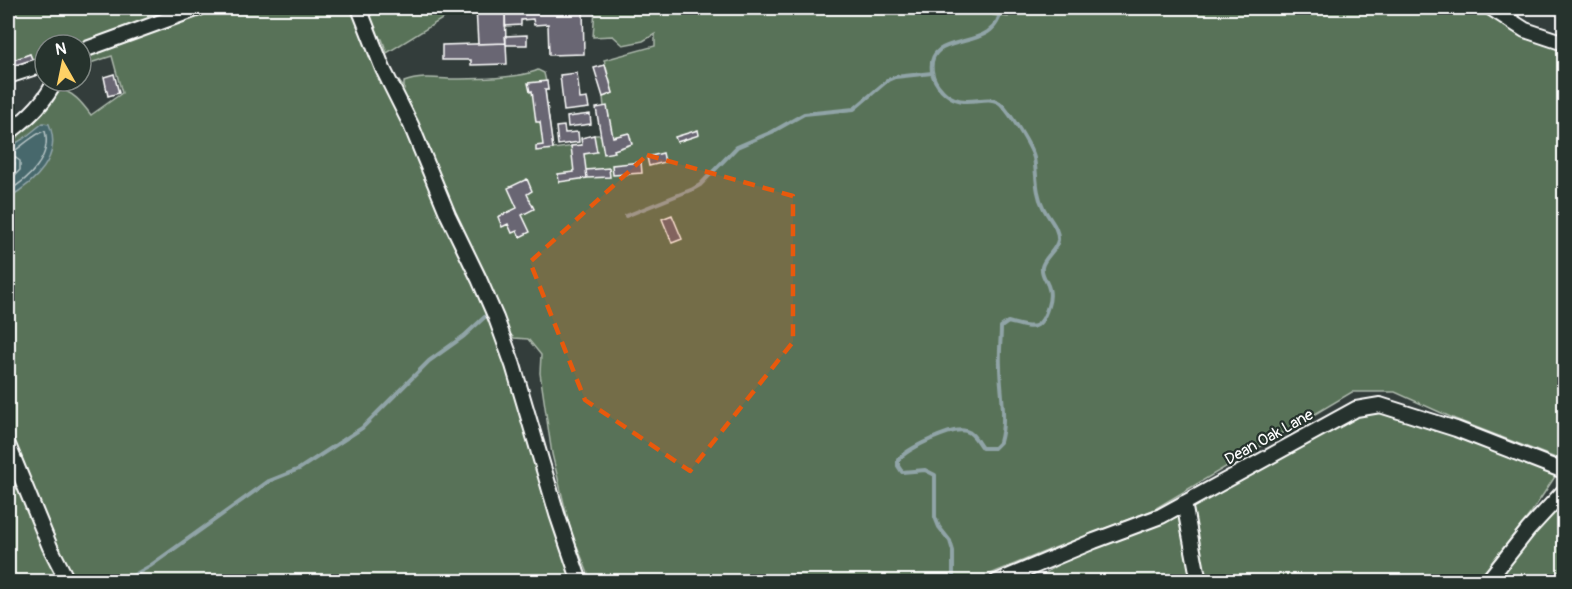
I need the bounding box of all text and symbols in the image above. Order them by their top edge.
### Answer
north arrow [33,33,93,93]
text: N [54,38,68,60]
street label: Dean Oak Lane [1221,404,1317,470]

